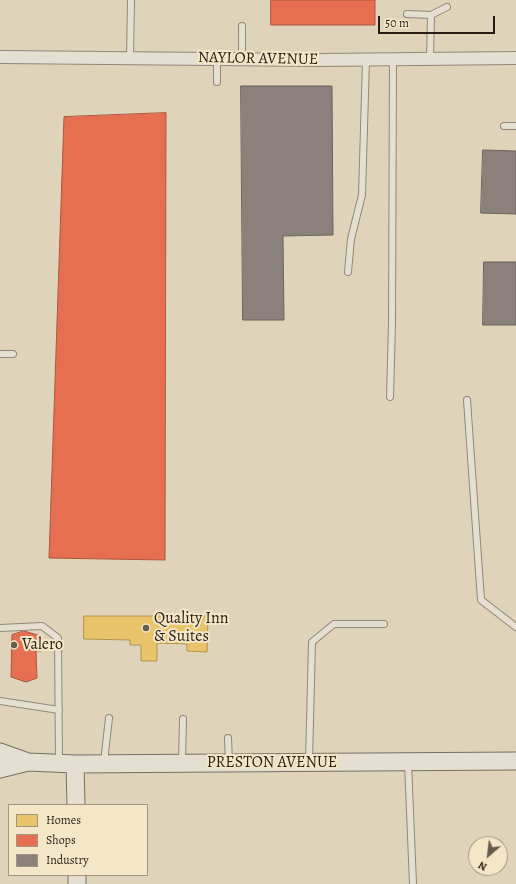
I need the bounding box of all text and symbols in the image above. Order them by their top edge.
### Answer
scale bar [380,8,497,34]
text: 50 m [385,15,409,31]
street label: NAYLOR AVENUE [198,48,318,70]
place label: Quality Inn & Suites [154,609,228,647]
marker: Quality Inn & Suites [141,623,151,633]
place label: Valero [22,635,63,655]
marker: Valero [9,640,19,650]
street label: PRESTON AVENUE [207,753,337,773]
legend [8,804,148,876]
text: Homes [46,812,81,828]
text: Shops [46,832,76,848]
north arrow [468,836,508,876]
text: Industry [46,852,89,868]
text: N [476,858,490,875]

